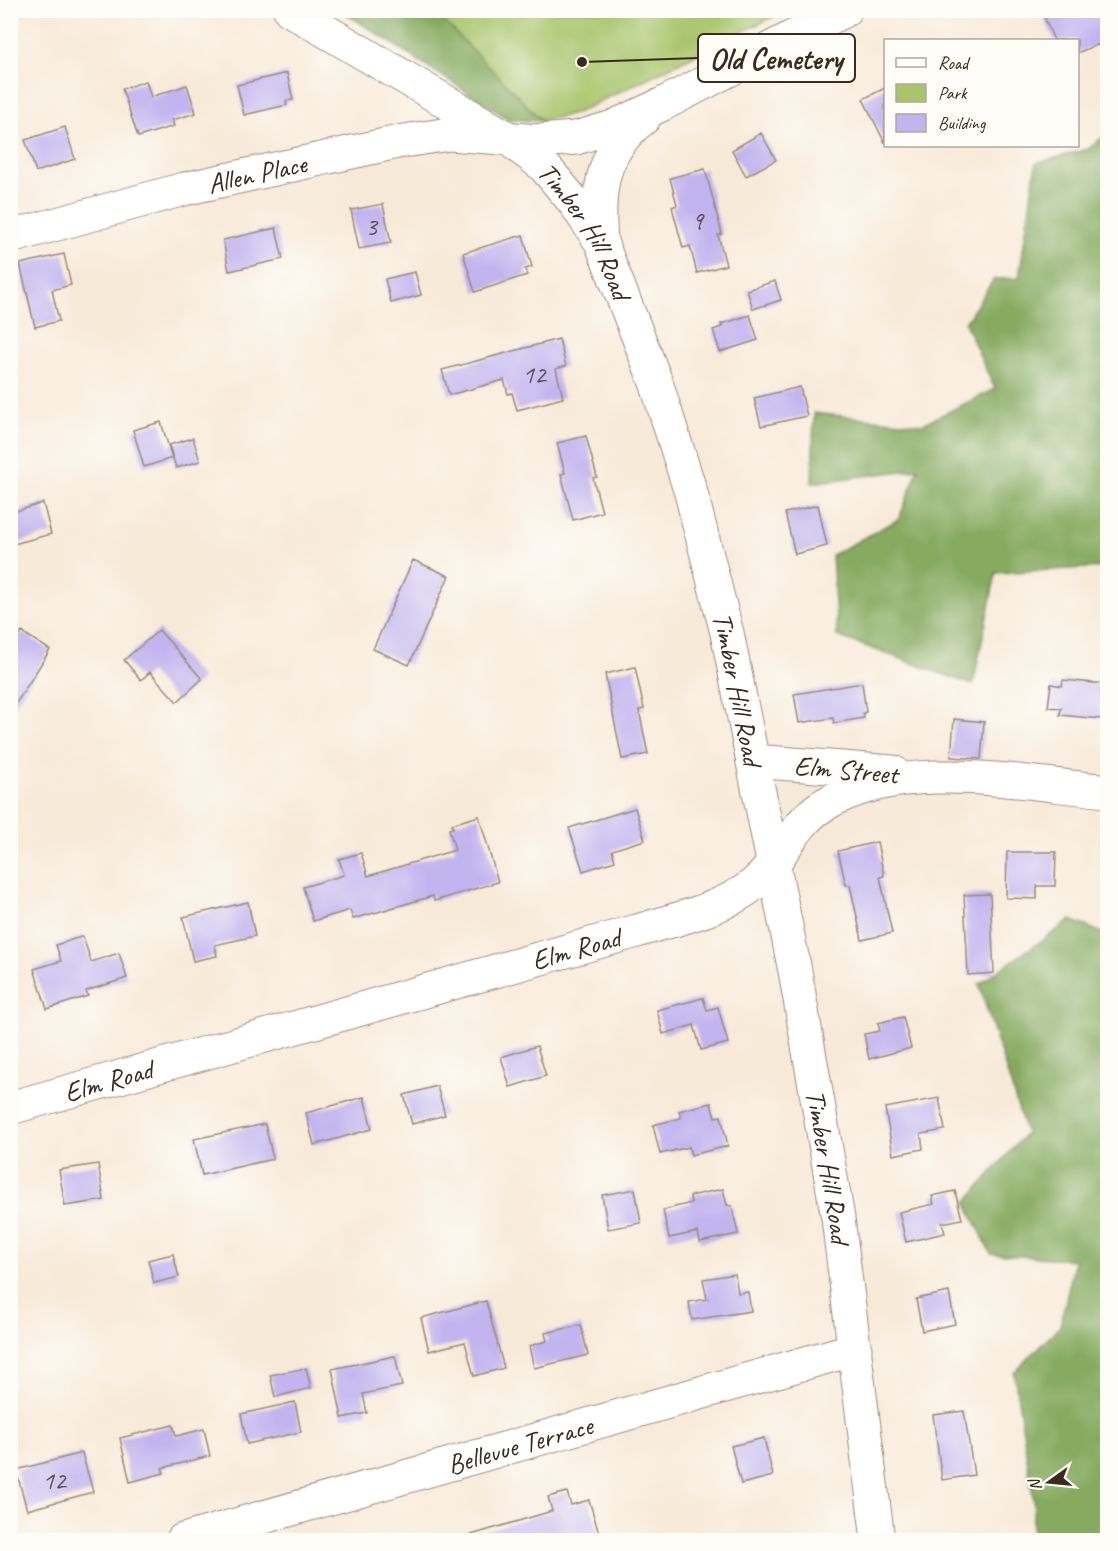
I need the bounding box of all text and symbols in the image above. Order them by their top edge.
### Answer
callout: Old Cemetery [698,34,855,82]
legend [884,39,1079,147]
text: Old Cemetery [710,40,845,78]
text: Road [938,52,971,74]
text: Park [938,82,968,104]
text: Building [938,112,987,134]
street label: Allen Place [204,145,311,201]
street label: Timber Hill Road [530,155,640,308]
house number: 9 [691,204,705,237]
house number: 3 [365,210,379,243]
house number: 12 [522,358,548,391]
street label: Timber Hill Road [704,609,771,773]
street label: Elm Street [793,748,902,792]
street label: Elm Road [528,919,628,978]
street label: Elm Road [60,1051,160,1110]
street label: Timber Hill Road [798,1087,858,1249]
street label: Bellevue Terrace [443,1407,598,1482]
north arrow [1019,1452,1079,1512]
house number: 12 [42,1464,68,1497]
text: N [1024,1475,1046,1493]

